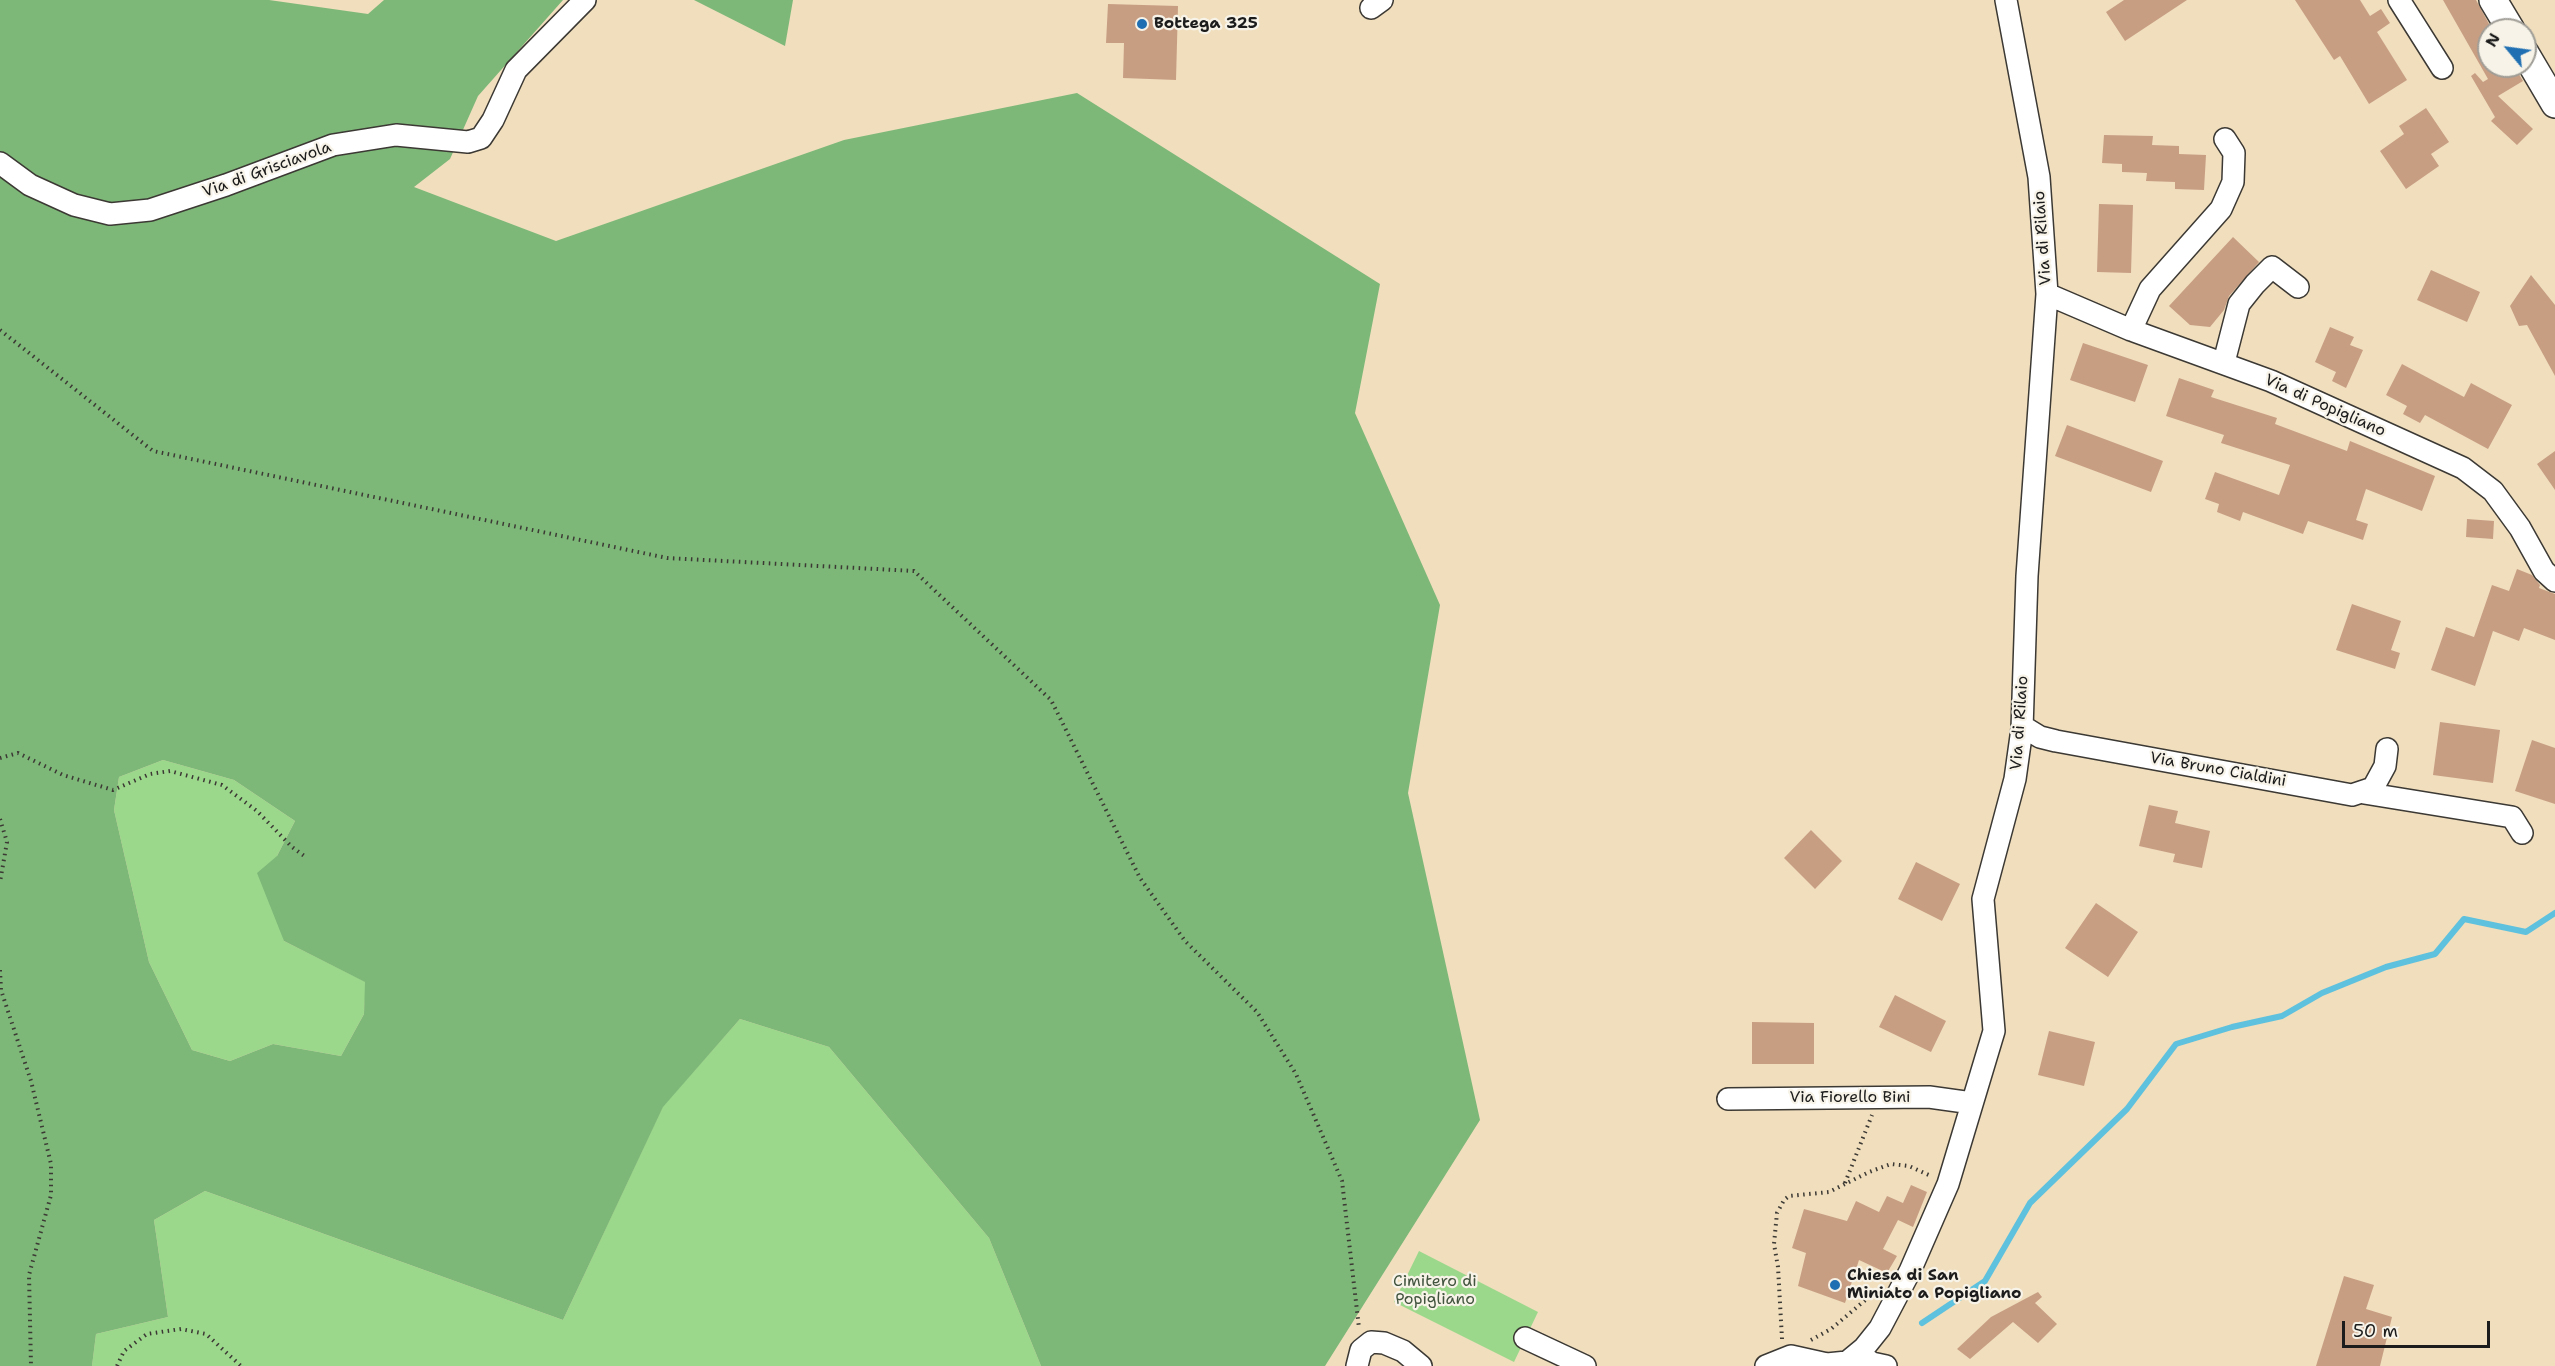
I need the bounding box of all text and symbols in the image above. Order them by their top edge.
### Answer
place label: Bottega 325 [1154,14,1258,34]
marker: Bottega 325 [1135,17,1149,31]
north arrow [2477,18,2537,78]
text: N [2480,29,2505,51]
street label: Via di Grisciavola [200,138,334,202]
street label: Via di Rilaio [2030,190,2056,286]
street label: Via di Popigliano [2262,371,2388,441]
street label: Via di Rilaio [2007,675,2033,771]
street label: Via Bruno Cialdini [2148,749,2288,791]
street label: Via Fiorello Bini [1789,1088,1911,1108]
place label: Chiesa di San Miniato a Popigliano [1847,1266,2021,1304]
park label: Cimitero di Popigliano [1393,1272,1477,1310]
marker: Chiesa di San Miniato a Popigliano [1828,1278,1842,1292]
scale bar [2345,1309,2494,1347]
text: 50 m [2353,1319,2398,1343]

